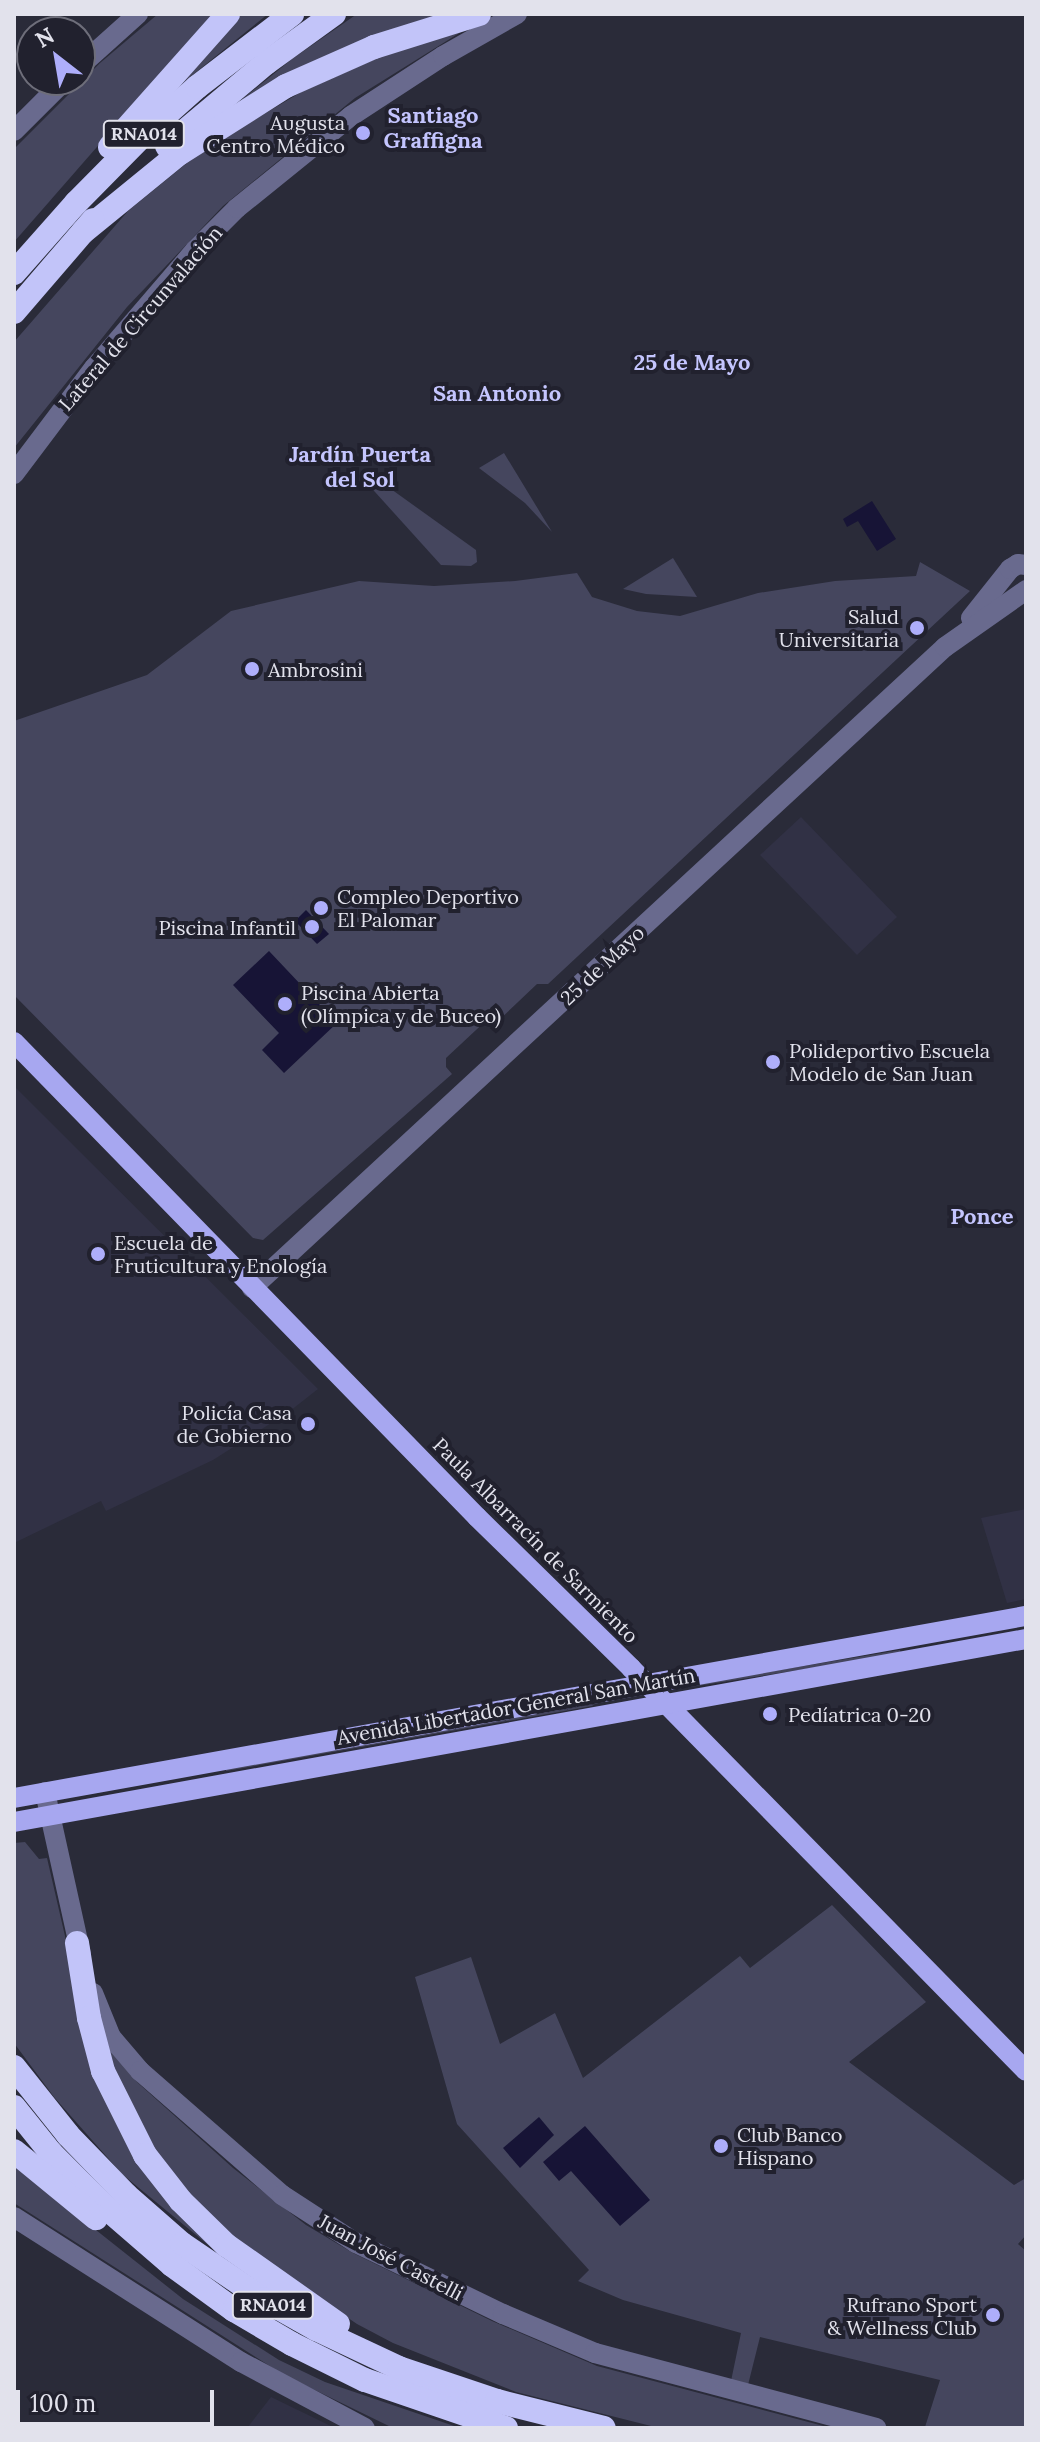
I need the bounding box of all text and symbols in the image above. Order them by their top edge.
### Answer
north arrow [16,16,96,96]
text: N [30,21,59,54]
district label: Santiago Graffigna [383,102,483,154]
place label: Augusta Centro Médico [206,110,345,157]
road number: RNA014 [102,120,186,148]
marker: Augusta Centro Médico [352,122,374,144]
street label: Lateral de Circunvalación [53,221,227,415]
district label: 25 de Mayo [634,350,750,376]
district label: San Antonio [433,381,561,407]
district label: Jardín Puerta del Sol [289,441,431,492]
place label: Salud Universitaria [779,604,899,651]
marker: Salud Universitaria [906,617,928,639]
place label: Ambrosini [268,657,363,681]
marker: Ambrosini [243,660,261,678]
place label: Compleo Deportivo El Palomar [337,884,519,931]
marker: Compleo Deportivo El Palomar [312,899,330,917]
place label: Piscina Infantil [159,915,296,939]
marker: Piscina Infantil [303,918,321,936]
street label: 25 de Mayo [555,920,649,1010]
place label: Piscina Abierta (Olímpica y de Buceo) [301,980,501,1027]
marker: Piscina Abierta (Olímpica y de Buceo) [276,995,294,1013]
place label: Polideportivo Escuela Modelo de San Juan [789,1038,990,1085]
marker: Polideportivo Escuela Modelo de San Juan [764,1053,782,1071]
district label: Ponce [950,1204,1014,1230]
place label: Escuela de Fruticultura y Enología [114,1230,327,1277]
marker: Escuela de Fruticultura y Enología [89,1245,107,1263]
place label: Policía Casa de Gobierno [176,1400,292,1447]
marker: Policía Casa de Gobierno [299,1415,317,1433]
street label: Paula Albarracín de Sarmiento [428,1432,644,1648]
street label: Avenida Libertador General San Martín [335,1663,697,1749]
place label: Pedíatrica 0-20 [788,1702,931,1726]
marker: Pedíatrica 0-20 [759,1703,781,1725]
place label: Club Banco Hispano [737,2122,842,2169]
marker: Club Banco Hispano [712,2137,730,2155]
street label: Juan José Castelli [315,2209,467,2305]
road number: RNA014 [231,2291,315,2319]
place label: Rufrano Sport & Wellness Club [827,2292,977,2339]
marker: Rufrano Sport & Wellness Club [984,2306,1002,2324]
scale bar [20,2374,218,2424]
text: 100 m [30,2388,96,2419]

